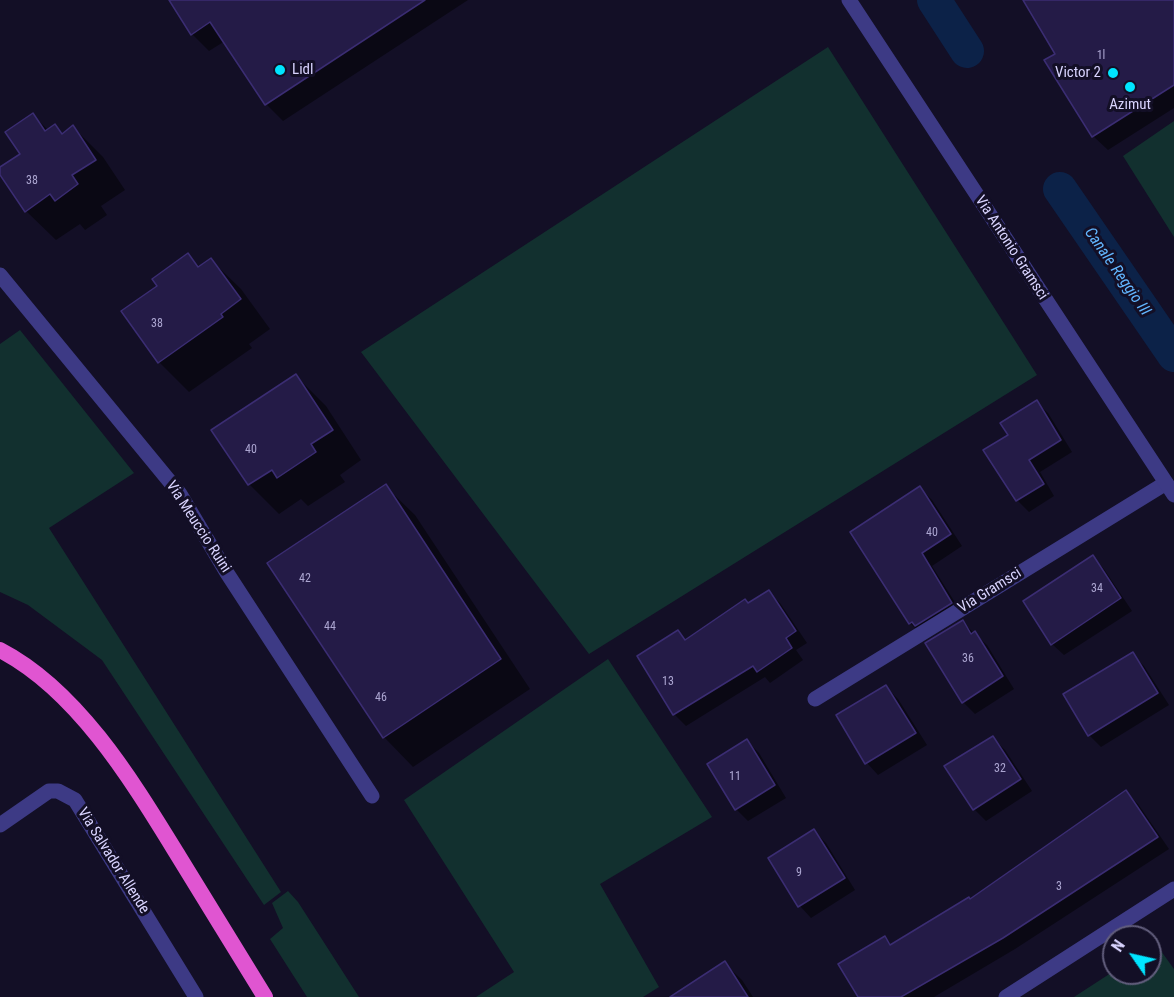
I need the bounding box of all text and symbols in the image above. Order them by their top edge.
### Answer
house number: 1l [1097,49,1105,63]
place label: Lidl [292,61,313,79]
marker: Lidl [273,63,287,77]
place label: Victor 2 [1055,64,1101,82]
marker: Victor 2 [1106,66,1120,80]
marker: Azimut [1123,80,1137,94]
place label: Azimut [1109,96,1151,114]
house number: 38 [26,174,38,188]
street label: Via Antonio Gramsci [971,192,1051,304]
water label: Canale Reggio III [1080,224,1154,320]
house number: 38 [151,317,163,331]
house number: 40 [245,443,257,457]
street label: Via Meuccio Ruini [162,478,234,576]
house number: 40 [926,526,938,540]
street label: Via Gramsci [955,564,1025,618]
house number: 42 [299,572,311,586]
house number: 34 [1091,582,1103,596]
house number: 44 [324,620,336,634]
house number: 36 [962,652,974,666]
house number: 13 [662,675,674,689]
house number: 46 [375,691,387,705]
house number: 32 [994,762,1006,776]
house number: 11 [729,770,741,784]
street label: Via Salvador Allende [73,805,153,917]
house number: 9 [796,866,802,880]
house number: 3 [1056,880,1062,894]
north arrow [1102,925,1162,985]
text: N [1108,936,1129,955]

